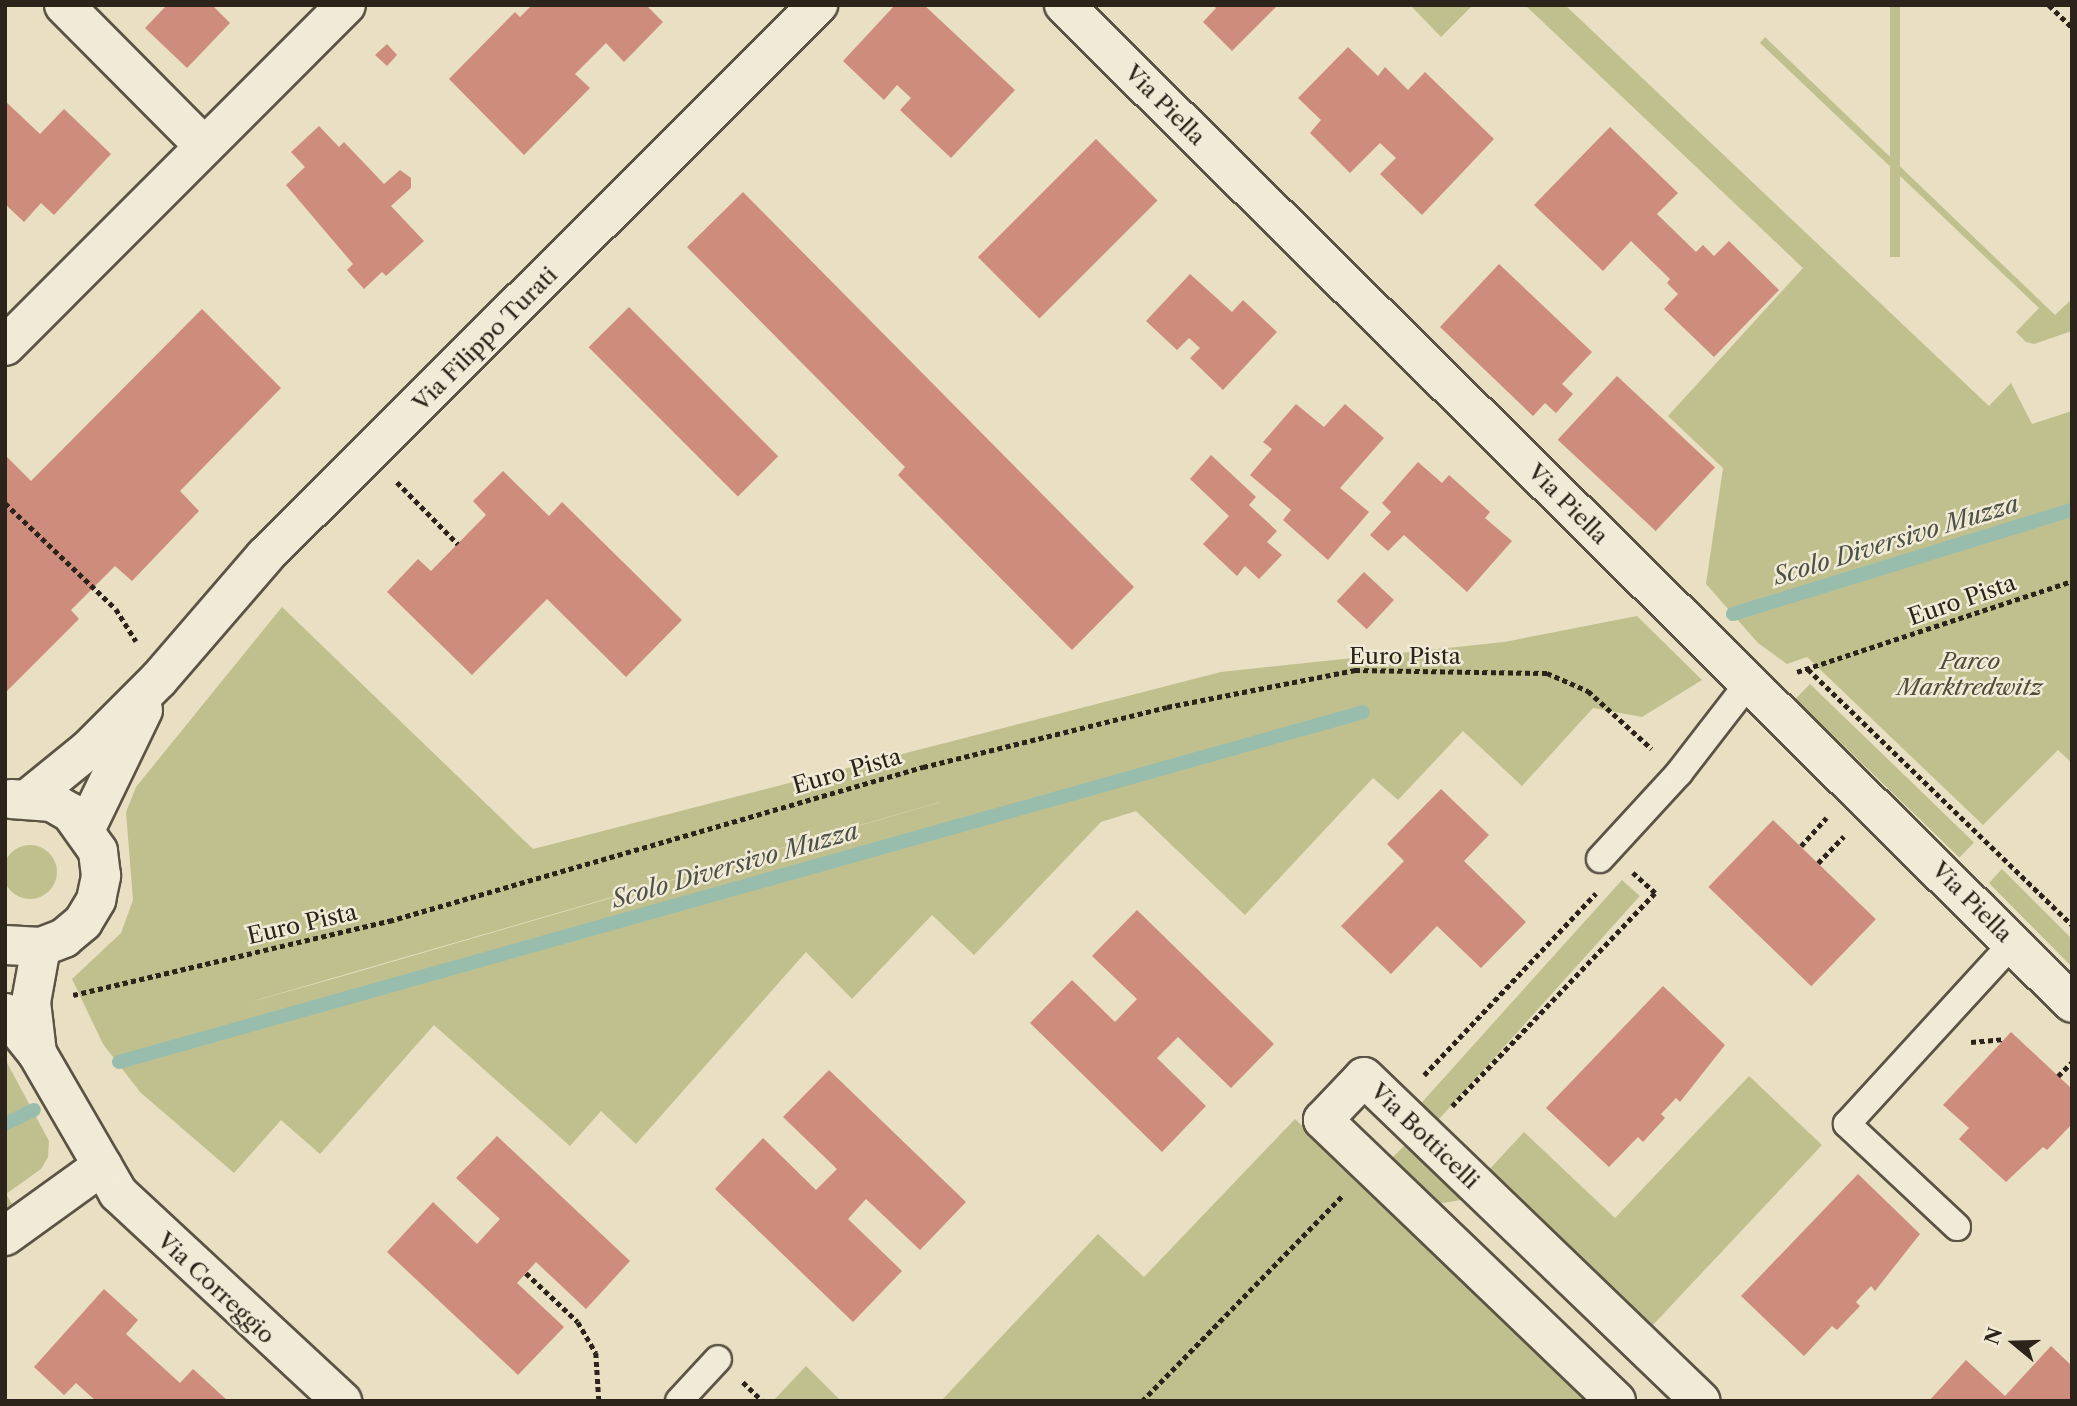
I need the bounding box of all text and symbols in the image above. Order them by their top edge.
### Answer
street label: Via Piella [1119,59,1211,151]
street label: Via Filippo Turati [407,261,563,417]
street label: Via Piella [1522,458,1614,550]
water label: Scolo Diversivo Muzza [1770,489,2022,591]
street label: Euro Pista [1905,569,2019,631]
street label: Euro Pista [1349,642,1461,670]
park label: Parco Marktredwitz [1897,647,2043,701]
street label: Euro Pista [789,742,905,800]
water label: Scolo Diversivo Muzza [608,816,862,914]
street label: Via Piella [1926,856,2018,948]
street label: Euro Pista [244,898,360,950]
street label: Via Botticelli [1365,1077,1485,1195]
street label: Via Correggio [151,1226,281,1350]
north arrow [1979,1308,2049,1378]
text: N [1980,1324,2007,1348]

